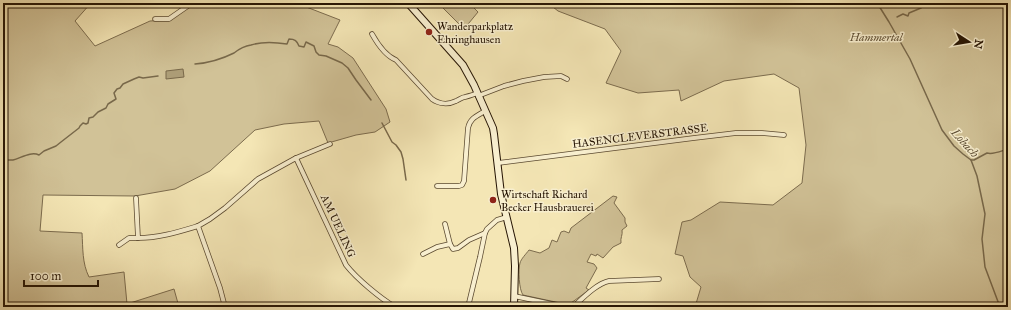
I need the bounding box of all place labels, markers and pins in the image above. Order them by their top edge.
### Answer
place label: Wanderparkplatz Ehringhausen [437,20,513,46]
marker: Wanderparkplatz Ehringhausen [424,27,434,37]
place label: Wirtschaft Richard Becker Hausbrauerei [501,188,594,214]
marker: Wirtschaft Richard Becker Hausbrauerei [488,195,498,205]

